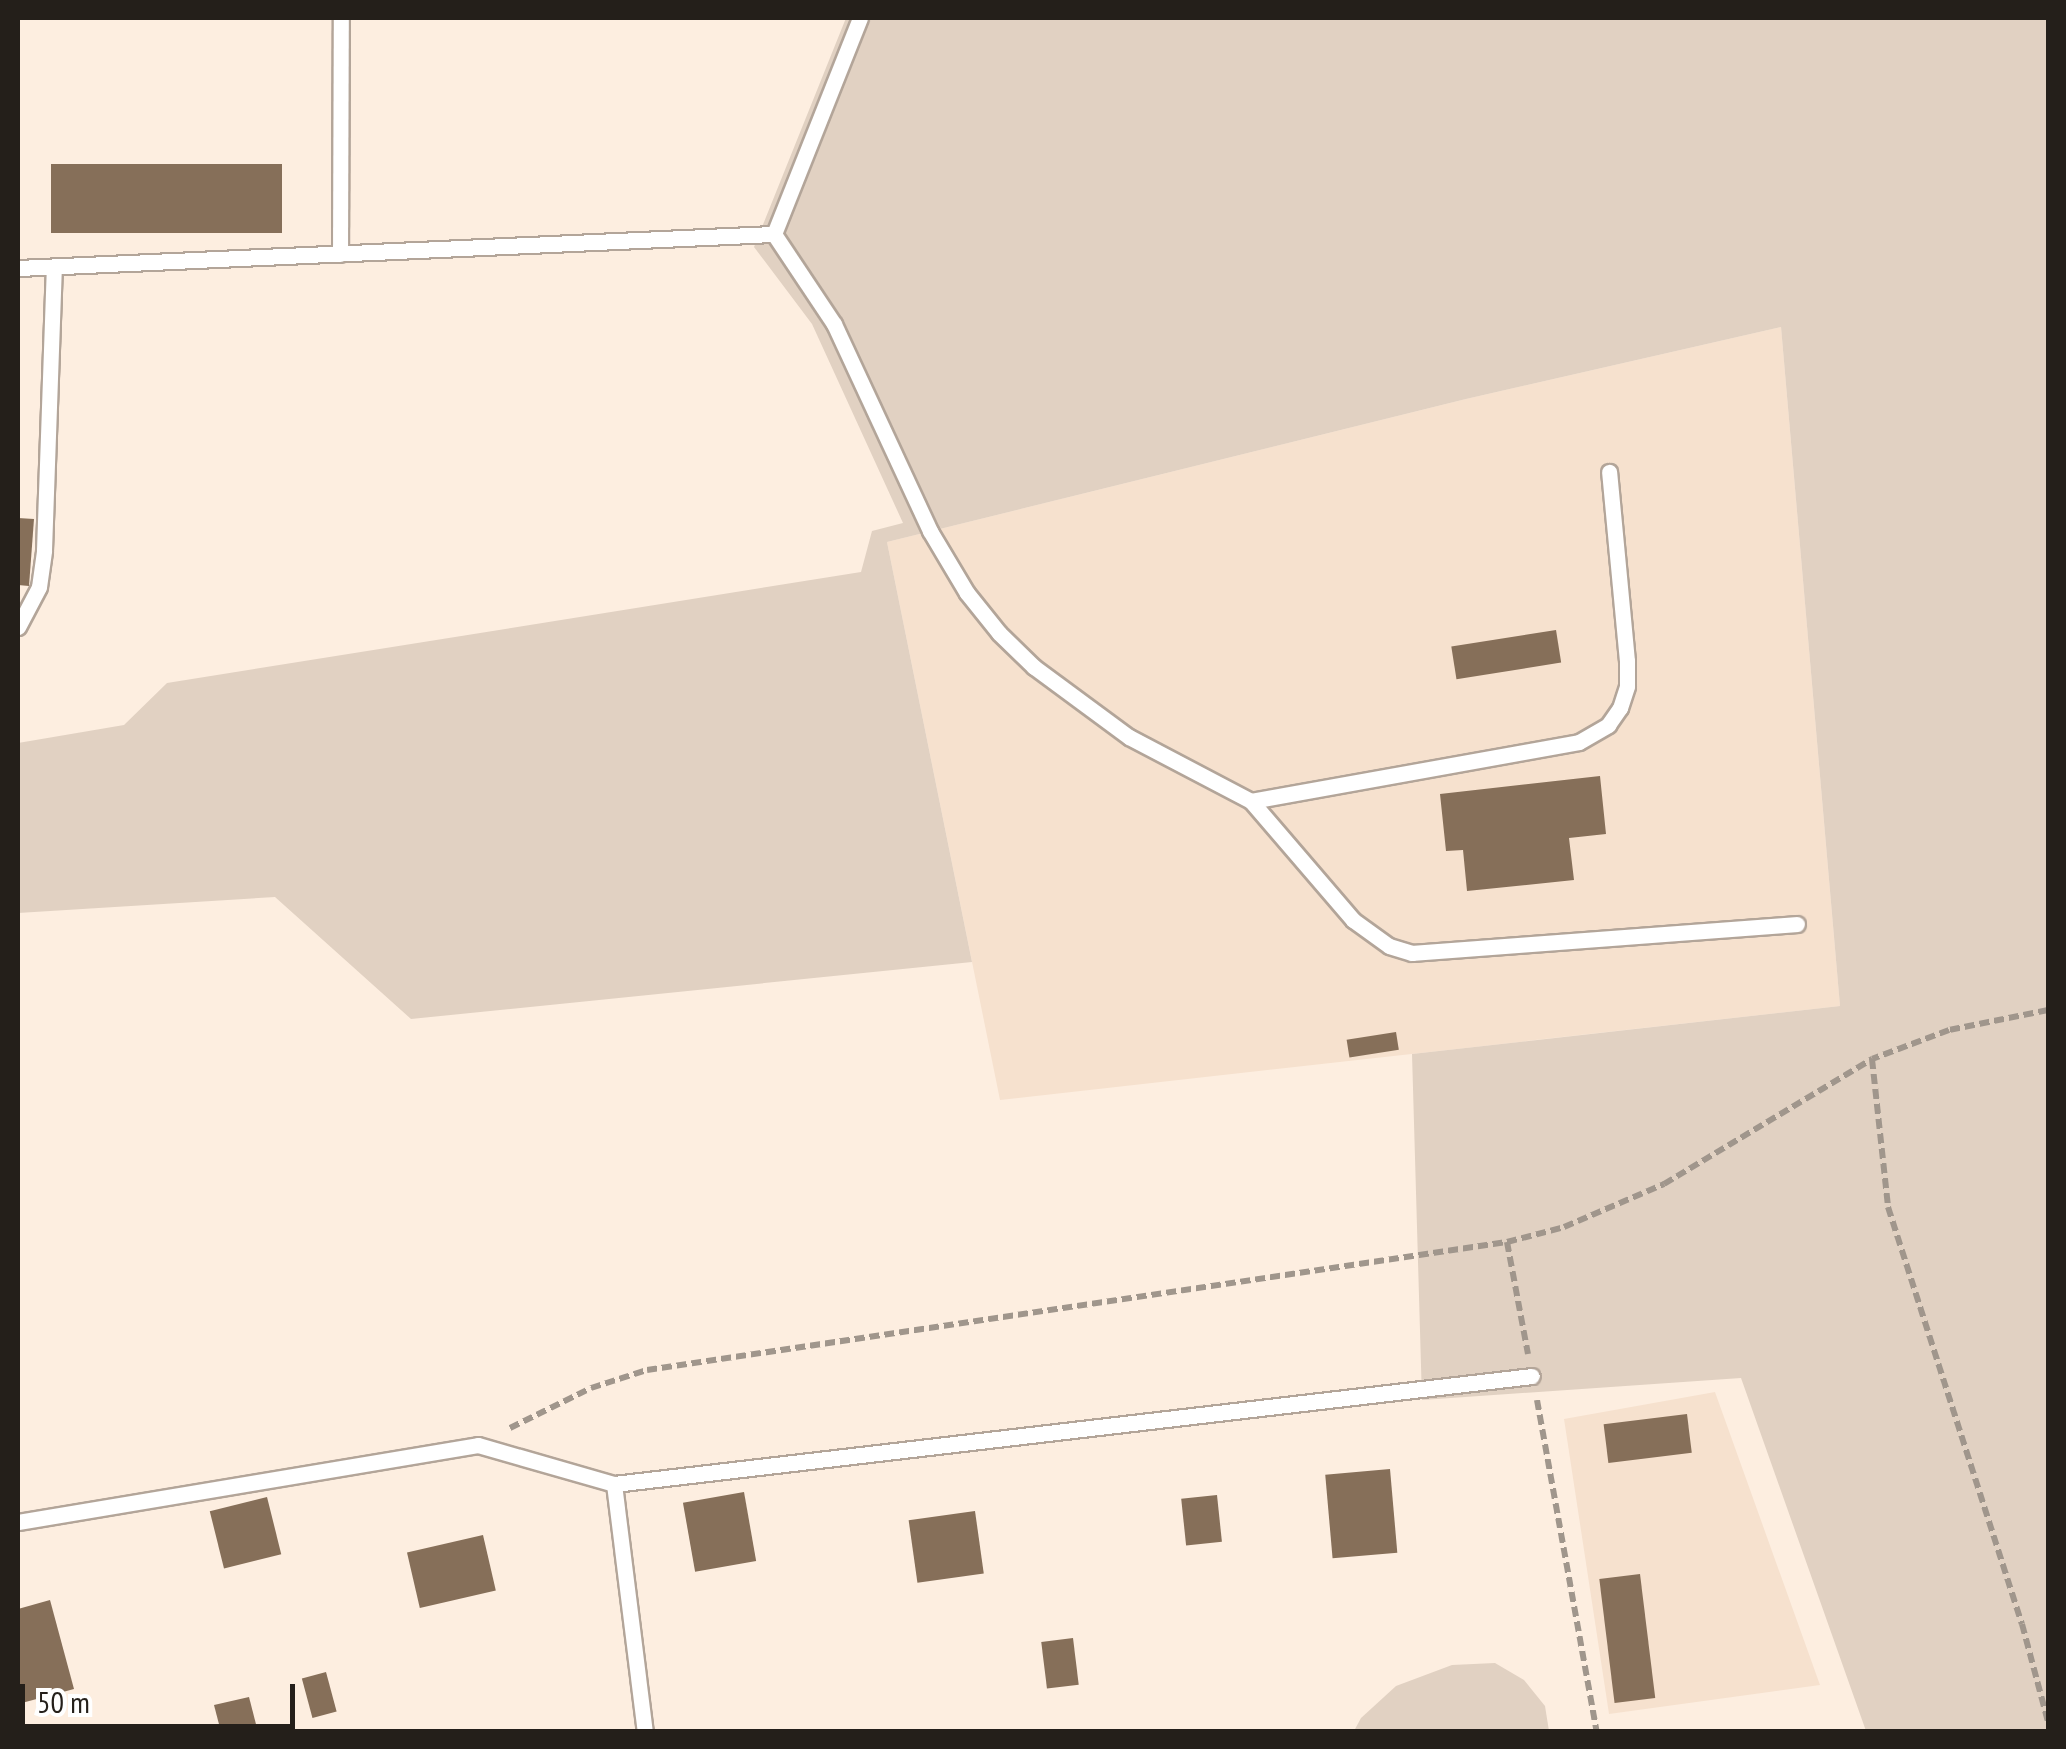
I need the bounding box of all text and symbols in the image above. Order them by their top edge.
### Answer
scale bar [25,1664,300,1726]
text: 50 m [37,1682,90,1721]

